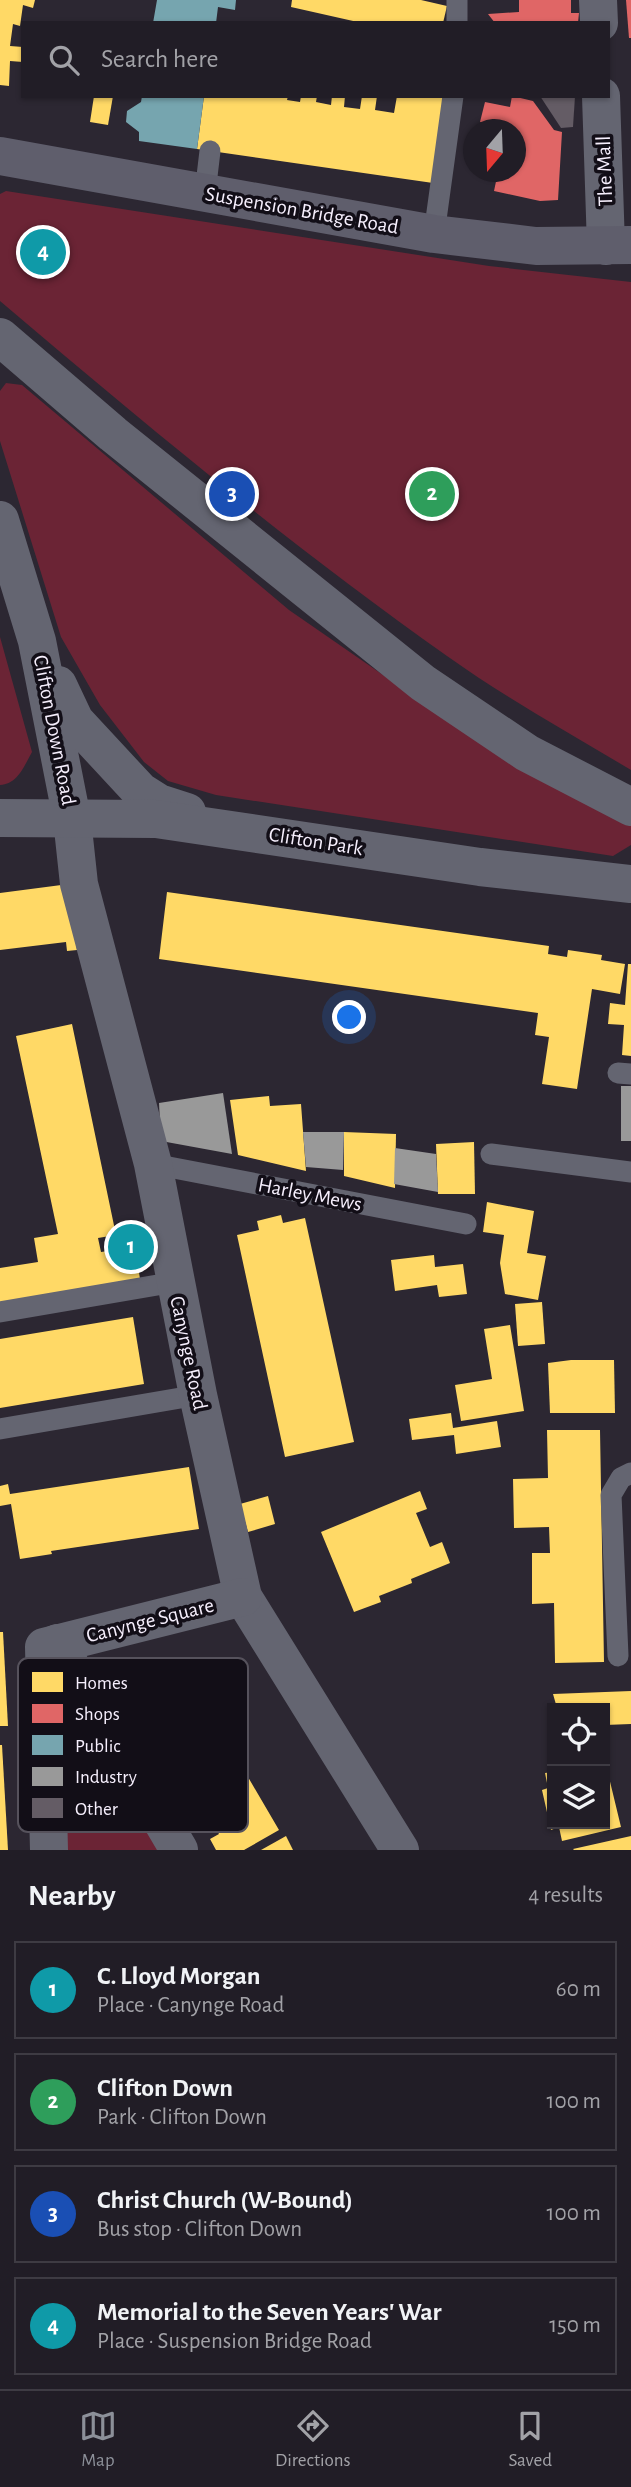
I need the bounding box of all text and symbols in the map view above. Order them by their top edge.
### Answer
search box [21,21,610,98]
icon: search [45,41,83,79]
text: Search here [101,46,219,72]
north arrow [463,119,526,182]
street label: The Mall [593,135,616,207]
street label: Suspension Bridge Road [204,183,400,238]
pin: 4 [20,226,66,278]
pin: 3 [209,468,255,520]
pin: 2 [409,468,455,520]
street label: Clifton Down Road [30,653,79,807]
street label: Clifton Park [267,824,365,859]
your location [332,1000,366,1034]
street label: Harley Mews [256,1174,364,1215]
pin: 1 [108,1221,154,1273]
street label: Canynge Road [166,1294,211,1412]
street label: Canynge Square [84,1594,216,1647]
legend [18,1658,248,1832]
text: Homes [75,1674,128,1693]
map controls [547,1703,610,1829]
button: locate [547,1703,610,1766]
text: Shops [75,1705,120,1724]
text: Public [75,1737,121,1756]
button: layers [547,1766,610,1829]
text: Industry [75,1768,137,1787]
text: Other [75,1800,118,1819]
text: Nearby [28,1881,116,1911]
text: 4 results [528,1884,603,1907]
text: C. Lloyd Morgan [97,1963,261,1989]
text: 1 [49,1978,57,2001]
text: 60 m [556,1978,601,2001]
text: Place · Canynge Road [97,1994,284,2017]
text: Clifton Down [97,2075,233,2101]
text: 2 [48,2090,58,2113]
text: 100 m [547,2090,601,2113]
text: Park · Clifton Down [97,2106,267,2129]
text: Christ Church (W-Bound) [97,2187,353,2213]
text: 3 [48,2202,58,2225]
text: 100 m [547,2202,601,2225]
text: Bus stop · Clifton Down [97,2218,302,2241]
text: Memorial to the Seven Years' War [97,2299,442,2325]
text: 4 [47,2314,59,2337]
text: 150 m [549,2314,601,2337]
text: Place · Suspension Bridge Road [97,2330,372,2353]
tab: Map [79,2407,117,2472]
tab: Directions [275,2407,351,2472]
tab: Saved [509,2407,552,2472]

